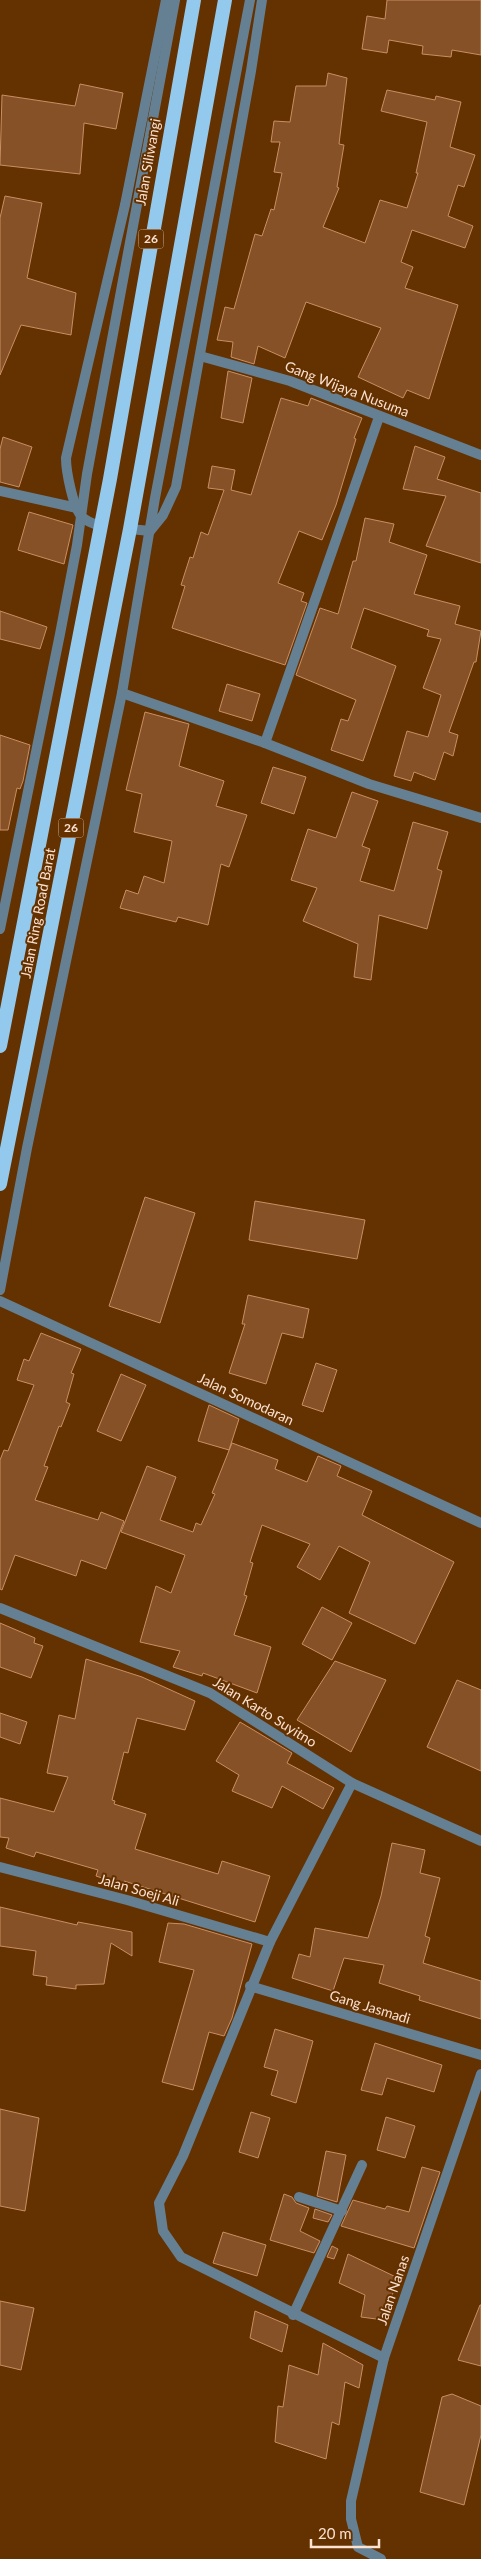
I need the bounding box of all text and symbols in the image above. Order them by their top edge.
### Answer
street label: Jalan Siliwangi [131,117,164,207]
road number: 26 [138,230,164,248]
street label: Gang Wijaya Nusuma [283,357,412,420]
road number: 26 [58,818,84,838]
street label: Jalan Ring Road Barat [17,846,58,979]
street label: Jalan Somodaran [196,1369,297,1428]
street label: Jalan Karto Suyitno [210,1673,320,1750]
street label: Jalan Soeji Ali [97,1870,181,1909]
street label: Gang Jasmadi [328,1986,413,2027]
street label: Jalan Nanas [373,2253,412,2327]
scale bar [311,2516,378,2548]
text: 20 m [318,2524,352,2542]

